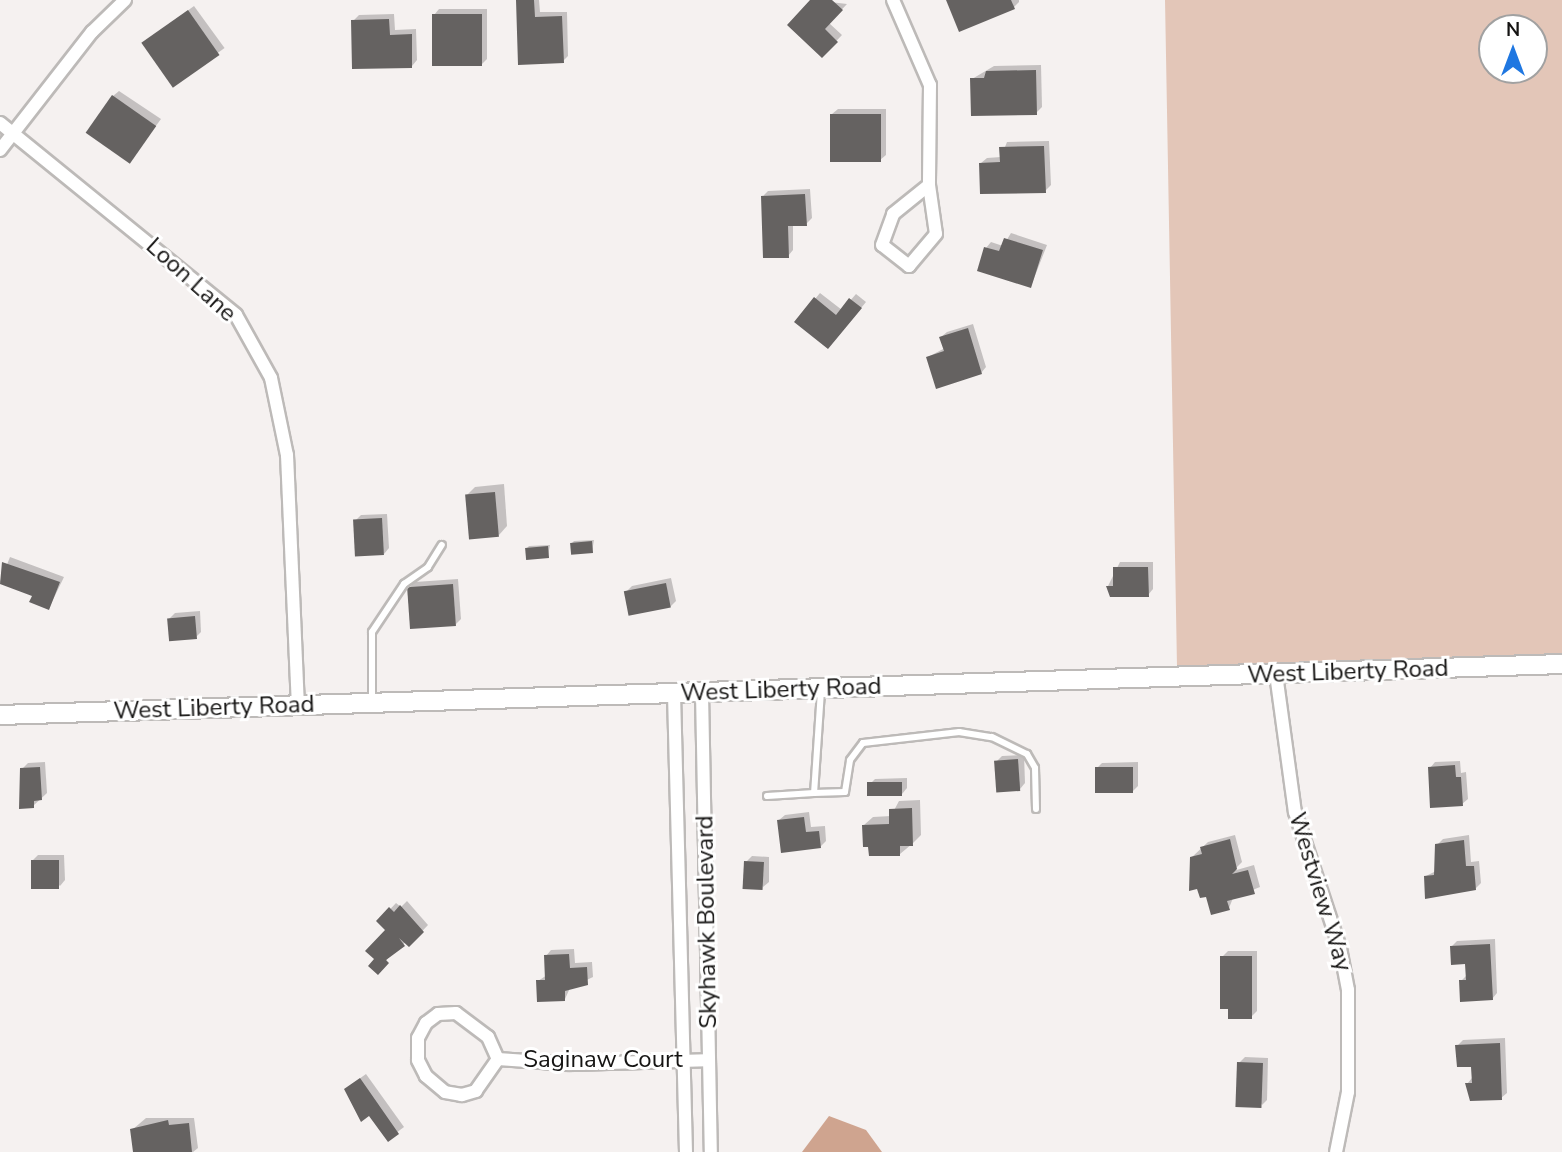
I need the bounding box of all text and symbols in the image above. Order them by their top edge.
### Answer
north arrow [1478,14,1548,84]
text: N [1506,17,1520,43]
street label: Loon Lane [140,232,242,328]
street label: West Liberty Road [1247,654,1449,690]
street label: West Liberty Road [680,672,882,708]
street label: West Liberty Road [113,690,315,726]
street label: Westview Way [1282,809,1358,975]
street label: Skyhawk Boulevard [691,815,723,1029]
street label: Saginaw Court [523,1046,683,1074]

